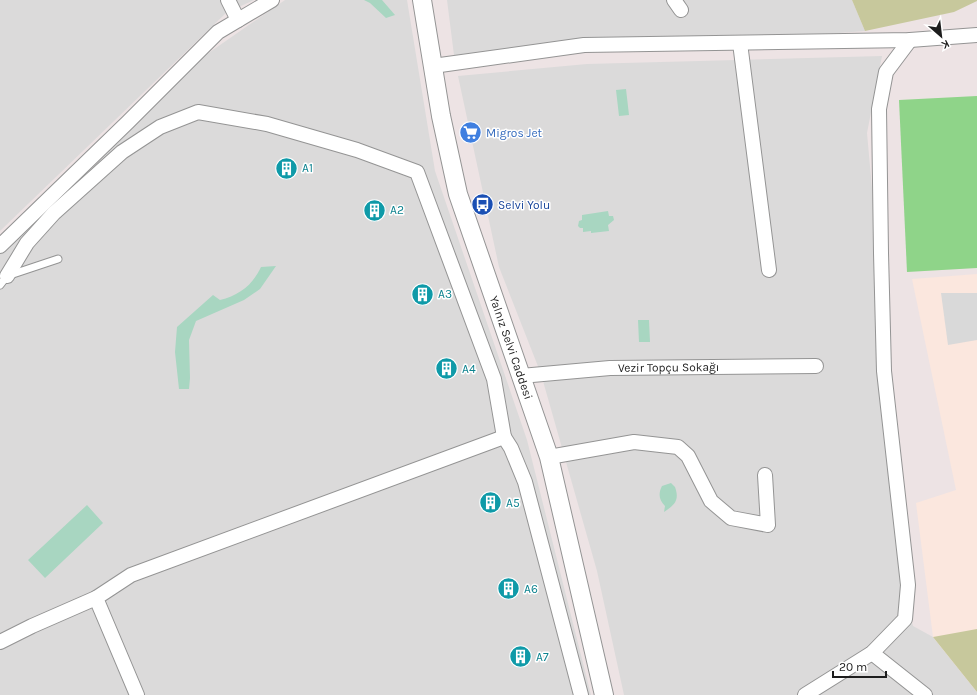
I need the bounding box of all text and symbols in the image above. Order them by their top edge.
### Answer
north arrow [921,16,961,56]
text: K [939,37,952,52]
supermarket icon: Migros Jet [458,120,484,146]
place label: Migros Jet [486,126,543,140]
building icon: A1 [274,155,300,181]
place label: A1 [302,161,313,175]
bus stop icon: Selvi Yolu [469,192,495,218]
building icon: A2 [361,197,387,223]
place label: Selvi Yolu [498,198,550,212]
place label: A2 [390,203,404,217]
building icon: A3 [410,281,436,307]
place label: A3 [438,287,452,301]
street label: Yalnız Selvi Caddesi [487,294,536,401]
building icon: A4 [434,356,460,382]
street label: Vezir Topçu Sokağı [618,360,719,375]
place label: A4 [462,362,476,376]
building icon: A5 [477,490,503,516]
place label: A5 [506,496,520,510]
building icon: A6 [496,576,522,602]
place label: A6 [524,582,538,596]
building icon: A7 [507,644,533,670]
place label: A7 [536,650,549,664]
scale bar [833,653,886,679]
text: 20 m [839,660,867,674]

